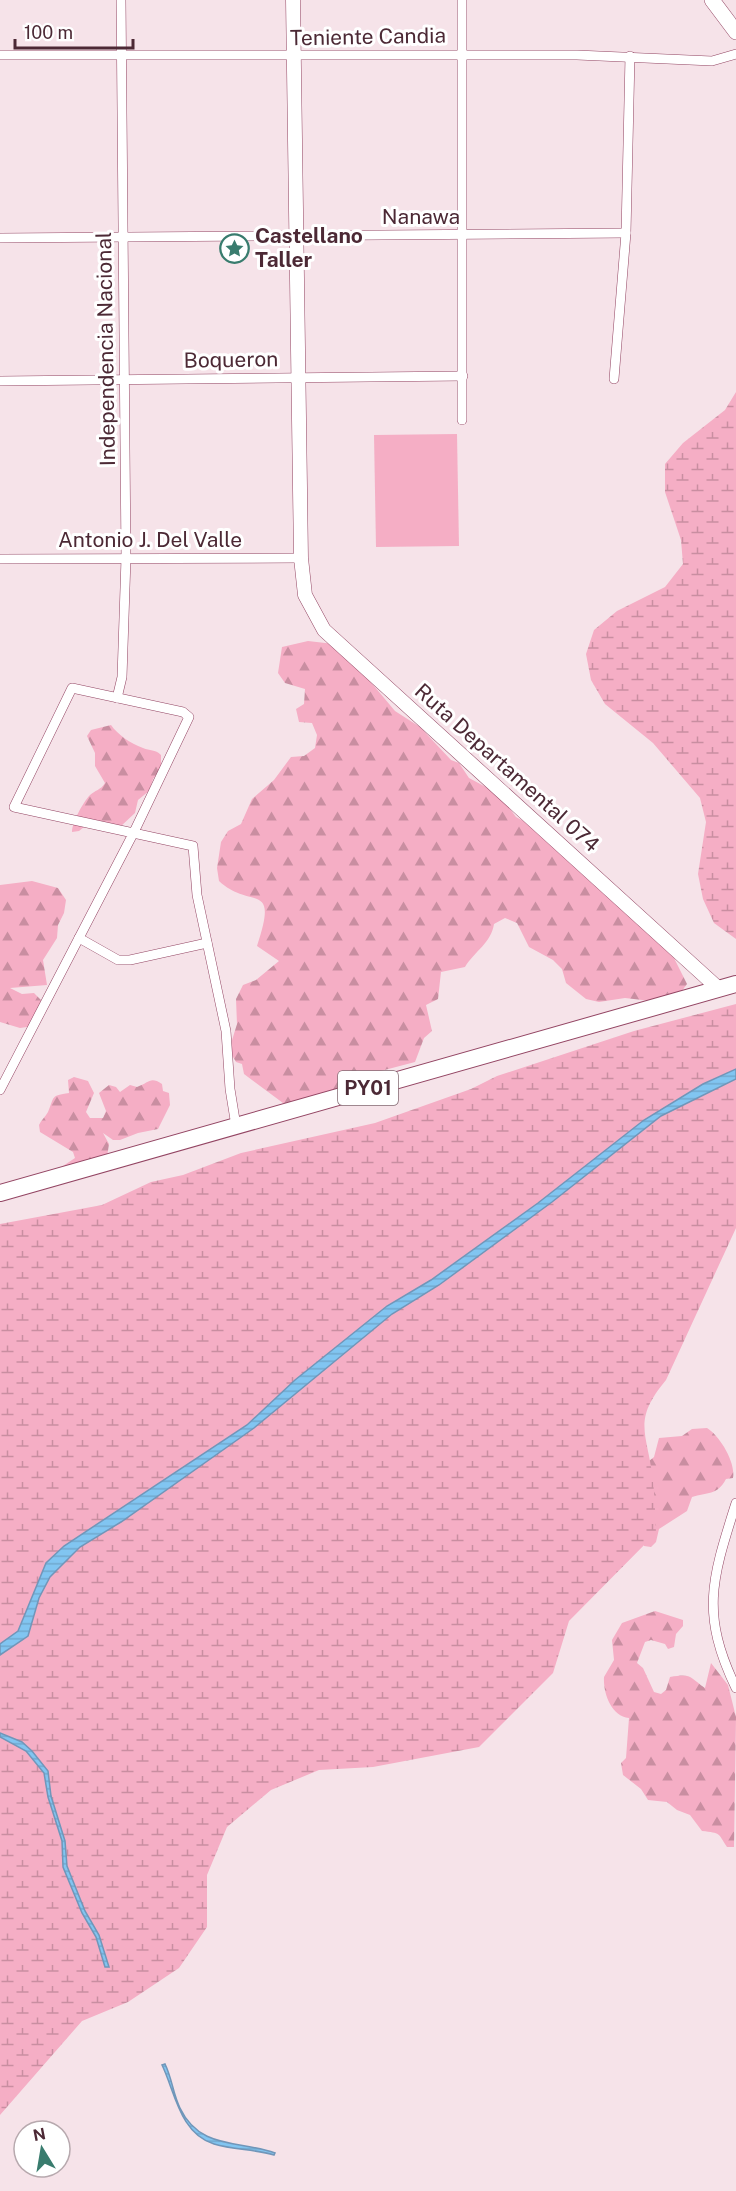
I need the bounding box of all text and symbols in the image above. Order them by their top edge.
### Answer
scale bar [15,12,134,50]
text: 100 m [24,22,73,43]
street label: Teniente Candia [290,23,446,50]
street label: Nanawa [382,204,460,229]
place label: Castellano Taller [255,223,363,272]
street label: Independencia Nacional [91,232,120,466]
place icon: Castellano Taller [218,232,250,264]
street label: Boqueron [183,346,279,373]
street label: Antonio J. Del Valle [58,527,242,552]
street label: Ruta Departamental 074 [410,678,605,857]
road number: PY01 [338,1071,398,1105]
north arrow [12,2119,72,2179]
text: N [31,2124,47,2145]

